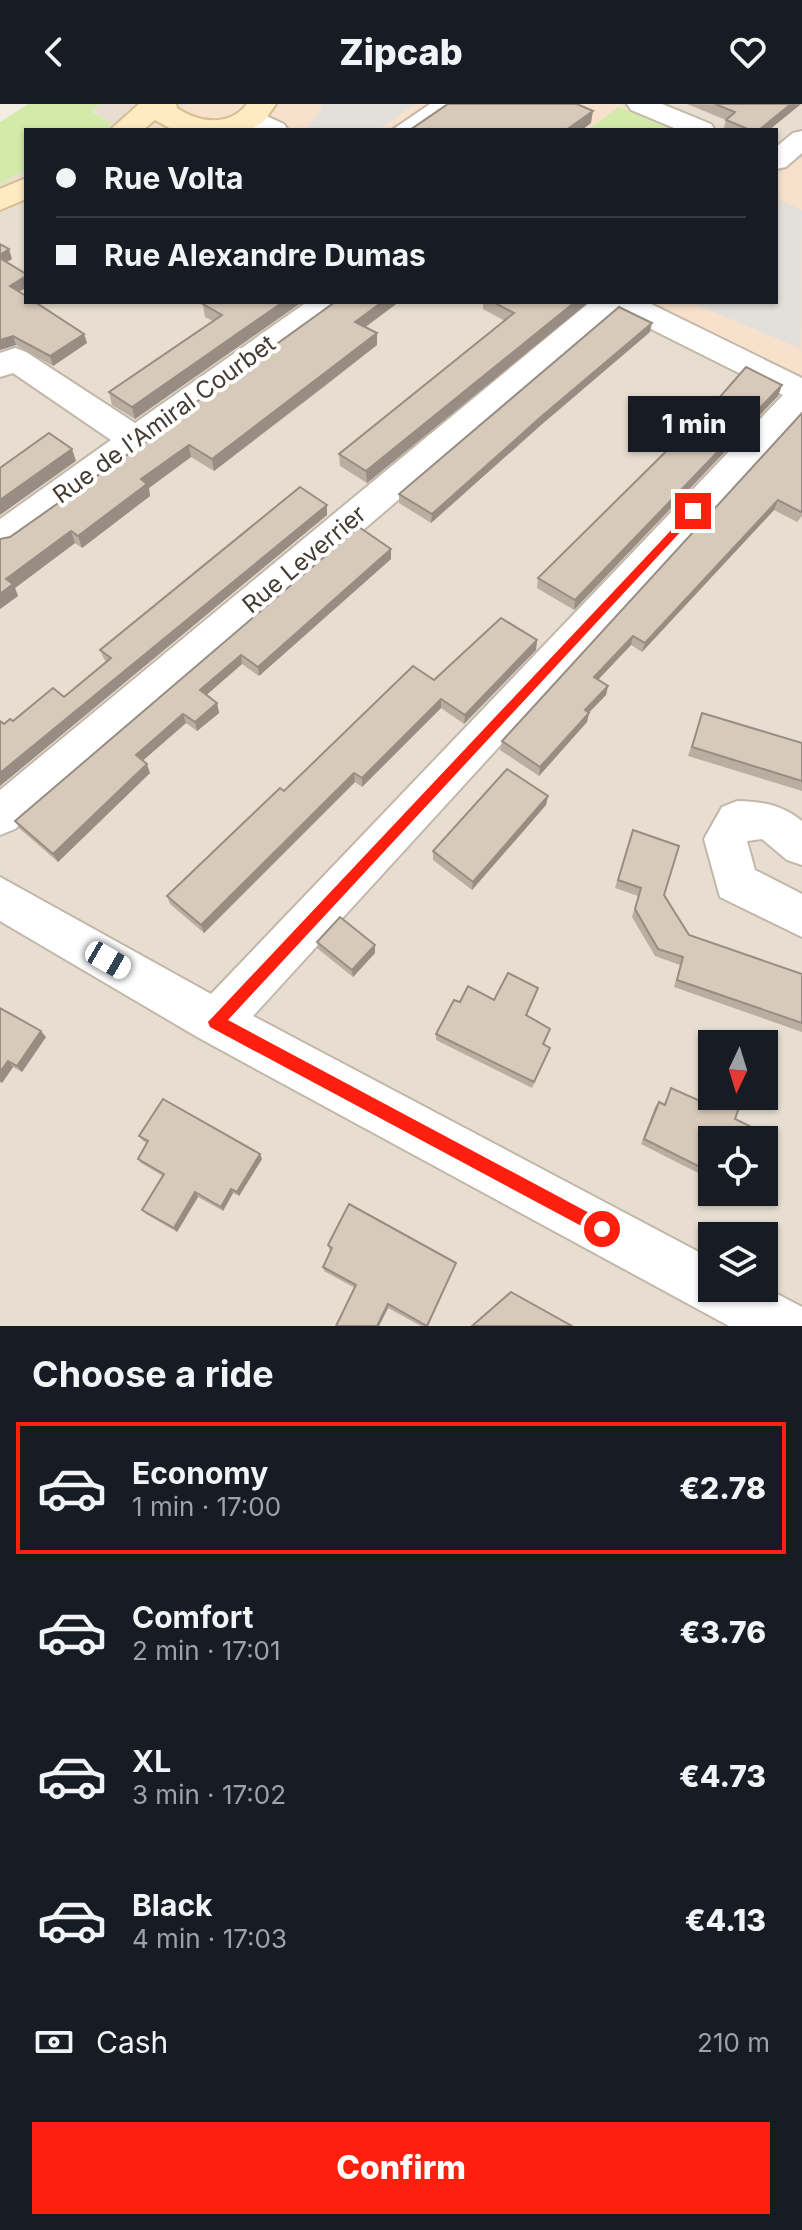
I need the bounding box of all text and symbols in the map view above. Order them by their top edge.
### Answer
icon: back [32,30,76,74]
text: Zipcab [339,30,463,74]
icon: heart [726,30,770,74]
text: Rue Volta [104,160,243,196]
text: Rue Alexandre Dumas [104,237,426,273]
street label: Rue de l'Amiral Courbet [47,329,281,509]
callout: 1 min [627,395,759,451]
text: 1 min [661,408,727,439]
route end [675,493,711,529]
street label: Rue Leverrier [236,499,372,619]
car [81,938,135,982]
north arrow [698,1030,778,1110]
map controls [698,1030,778,1302]
button: locate [698,1126,778,1206]
route start [584,1211,620,1247]
button: layers [698,1222,778,1302]
text: Choose a ride [32,1352,274,1396]
icon: car [36,1452,108,1524]
text: Economy [132,1455,268,1491]
text: €2.78 [679,1470,766,1506]
text: 1 min · 17:00 [132,1491,281,1522]
icon: car [36,1596,108,1668]
text: Comfort [132,1599,253,1635]
text: €3.76 [679,1614,766,1650]
text: 2 min · 17:01 [132,1635,281,1666]
icon: car [36,1740,108,1812]
text: XL [132,1743,171,1779]
text: €4.73 [679,1758,766,1794]
text: 3 min · 17:02 [132,1779,286,1810]
icon: car [36,1884,108,1956]
text: Black [132,1887,212,1923]
text: €4.13 [685,1902,766,1938]
text: 4 min · 17:03 [132,1923,287,1954]
icon: cash [32,2020,76,2064]
text: Cash [96,2024,168,2060]
text: 210 m [697,2027,770,2058]
button: Confirm [32,2122,770,2214]

